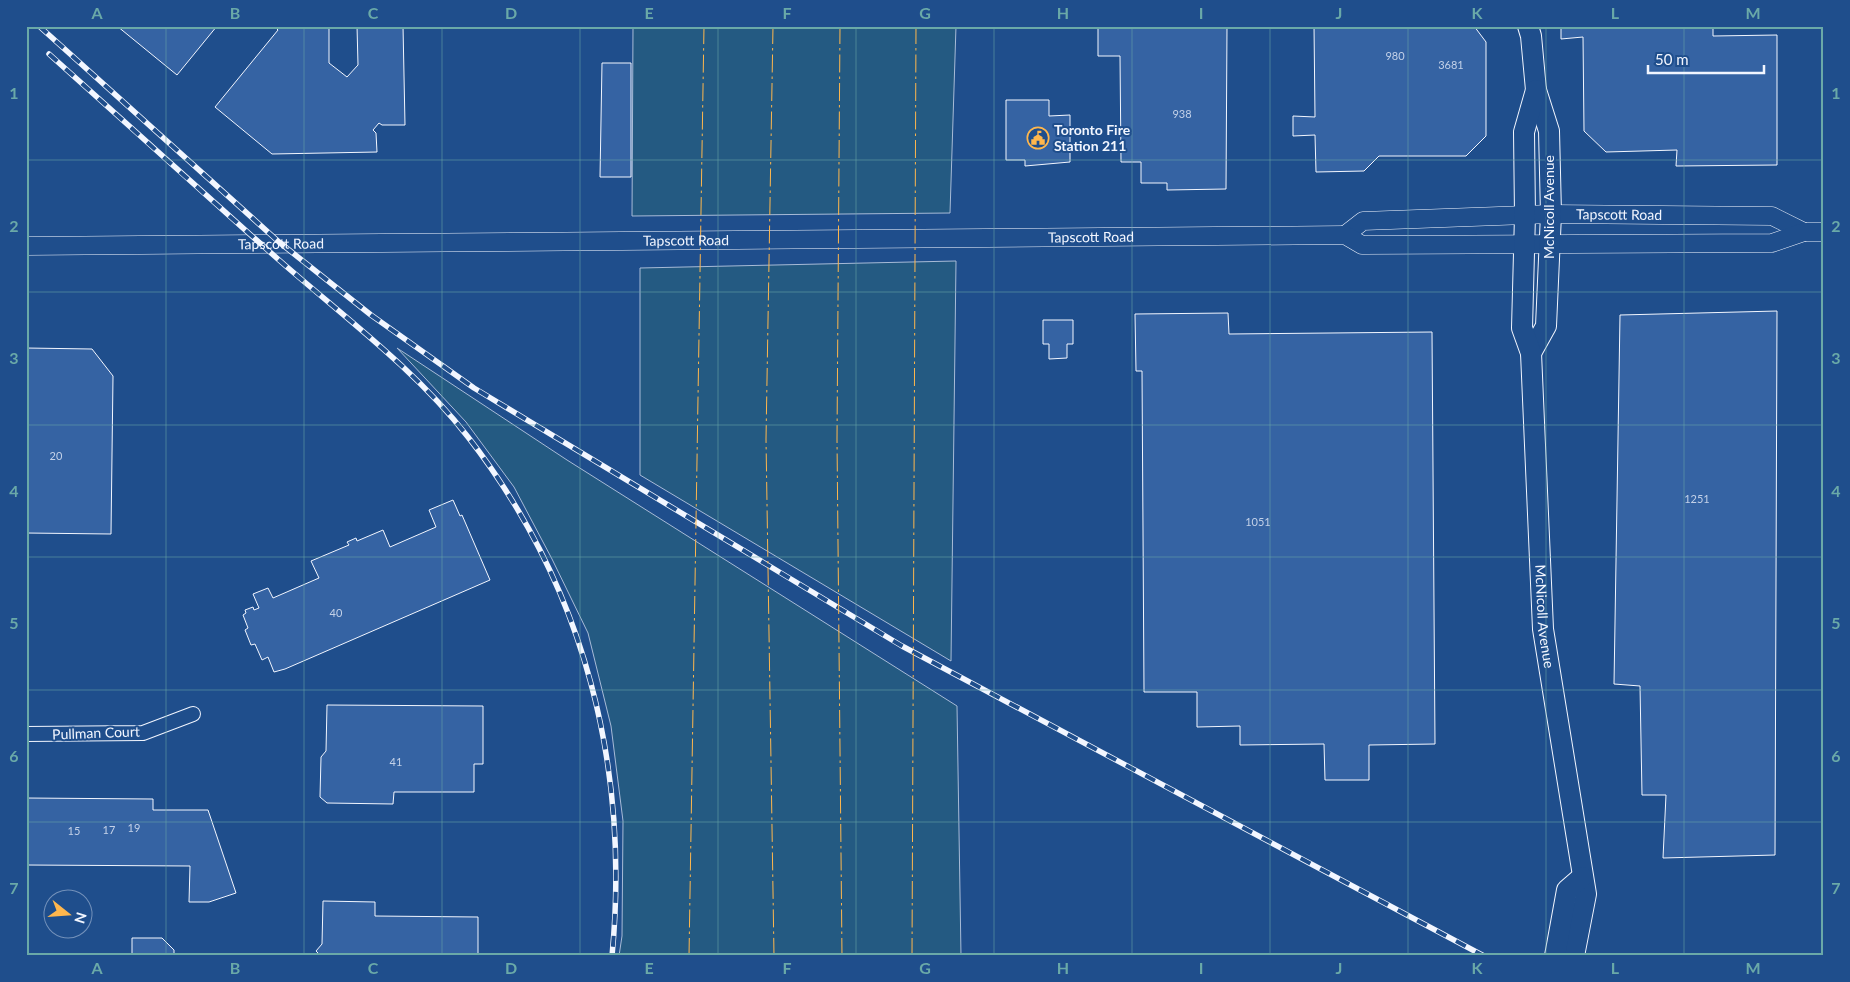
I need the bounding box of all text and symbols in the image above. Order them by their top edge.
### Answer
text: A [90,3,103,22]
text: B [230,3,240,22]
text: C [368,3,379,22]
text: D [505,3,517,22]
text: E [644,3,654,22]
text: F [782,3,792,22]
text: G [919,3,931,22]
text: H [1057,3,1069,22]
text: I [1199,3,1203,22]
text: J [1336,3,1342,22]
text: K [1472,3,1484,22]
text: L [1611,3,1620,22]
text: M [1745,3,1761,22]
scale bar [1648,42,1764,74]
house number: 980 [1385,49,1405,62]
text: 50 m [1655,50,1689,68]
house number: 3681 [1438,58,1464,71]
text: 1 [9,83,19,102]
text: 1 [1831,83,1841,102]
house number: 938 [1172,107,1192,120]
place label: Toronto Fire Station 211 [1054,121,1131,154]
public building icon: Toronto Fire Station 211 [1026,126,1050,150]
street label: McNicoll Avenue [1540,155,1557,259]
street label: Tapscott Road [1576,205,1662,223]
text: 2 [9,216,19,235]
text: 2 [1831,216,1841,235]
street label: Tapscott Road [1048,228,1134,245]
street label: Tapscott Road [643,231,729,249]
street label: Tapscott Road [238,235,324,252]
text: 3 [9,348,19,367]
text: 3 [1831,348,1841,367]
house number: 20 [50,449,63,462]
text: 4 [9,481,19,500]
text: 4 [1831,481,1841,500]
house number: 1251 [1684,492,1710,505]
house number: 1051 [1245,515,1271,528]
street label: McNicoll Avenue [1532,564,1558,669]
house number: 40 [330,606,343,619]
text: 5 [9,613,19,632]
text: 5 [1831,613,1841,632]
street label: Pullman Court [52,722,140,743]
text: 6 [9,746,19,765]
text: 6 [1831,746,1841,765]
house number: 41 [390,755,402,768]
house number: 19 [128,821,140,834]
house number: 17 [103,823,115,836]
house number: 15 [68,824,80,837]
text: 7 [9,878,19,897]
text: 7 [1831,878,1841,897]
north arrow [42,890,92,940]
text: N [71,910,91,926]
text: A [90,958,103,977]
text: B [230,958,240,977]
text: C [368,958,379,977]
text: D [505,958,517,977]
text: E [644,958,654,977]
text: F [782,958,792,977]
text: G [919,958,931,977]
text: H [1057,958,1069,977]
text: I [1199,958,1203,977]
text: J [1336,958,1342,977]
text: K [1472,958,1484,977]
text: L [1611,958,1620,977]
text: M [1745,958,1761,977]

